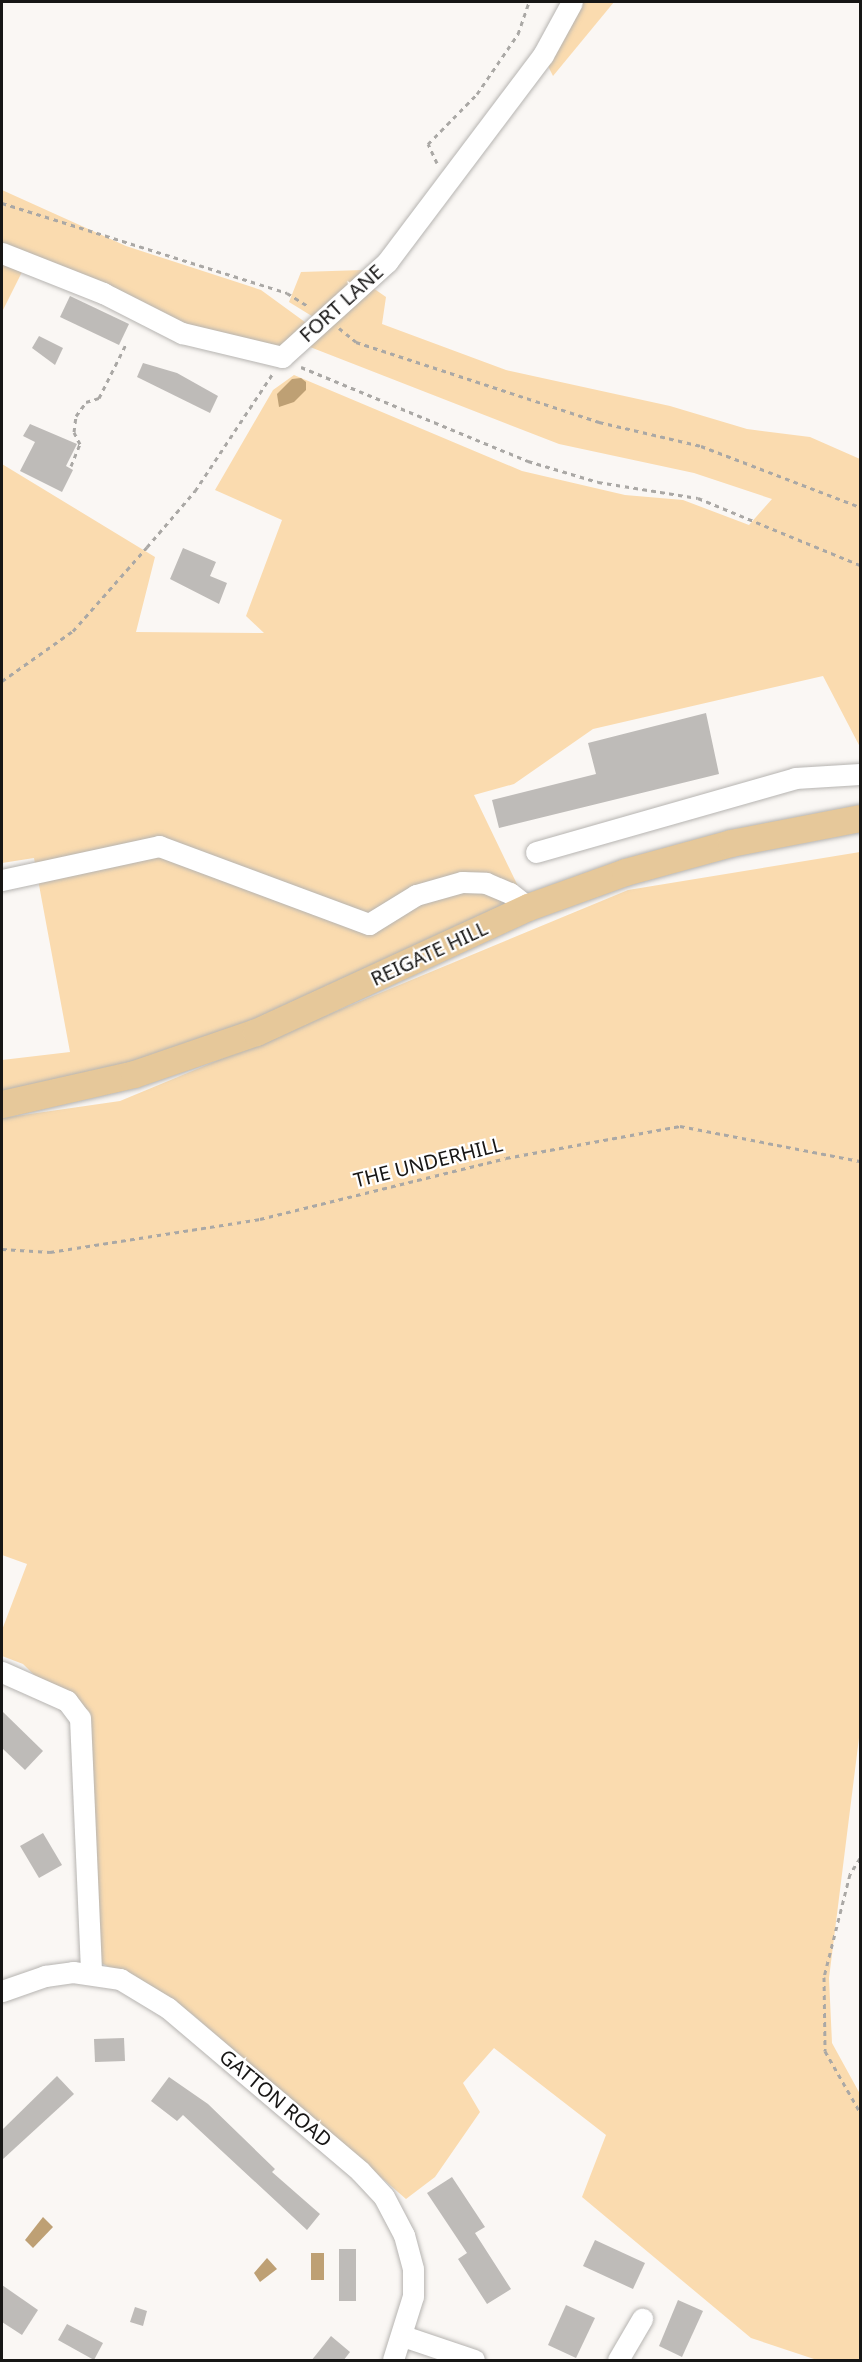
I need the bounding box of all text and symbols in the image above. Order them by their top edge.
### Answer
street label: FORT LANE [294,259,388,347]
street label: REIGATE HILL [367,915,491,991]
street label: THE UNDERHILL [351,1132,505,1192]
street label: GATTON ROAD [215,2044,337,2152]

